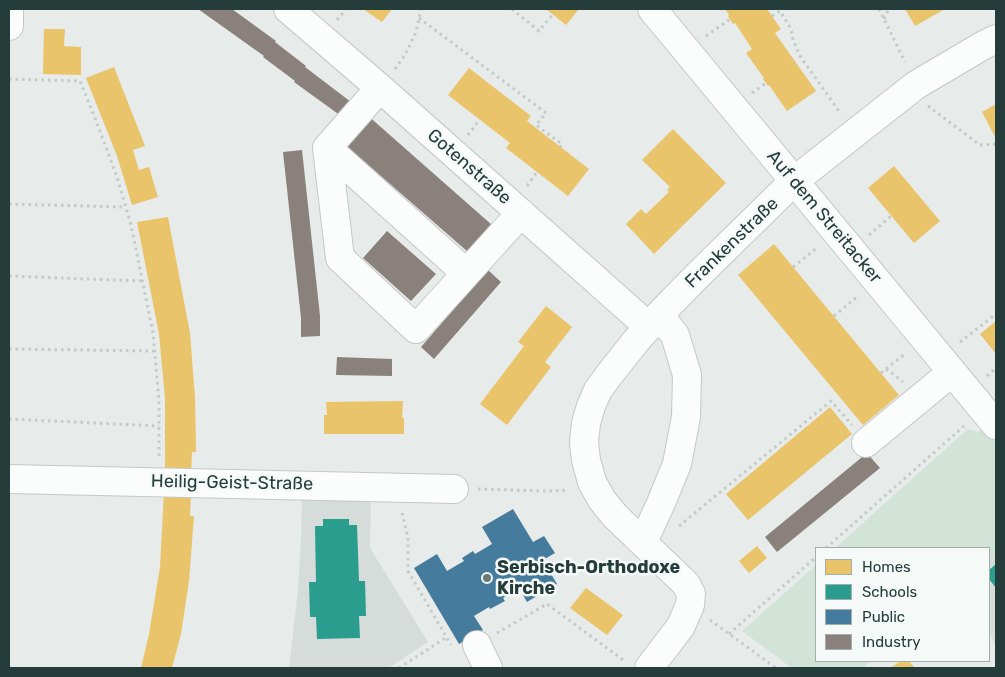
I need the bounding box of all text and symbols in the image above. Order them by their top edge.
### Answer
street label: Gotenstraße [423,125,515,209]
street label: Auf dem Streitacker [762,146,886,288]
street label: Frankenstraße [681,193,783,293]
street label: Heilig-Geist-Straße [151,471,313,495]
legend [815,547,990,662]
place label: Serbisch-Orthodoxe Kirche [497,557,680,600]
text: Homes [862,558,911,576]
marker: Serbisch-Orthodoxe Kirche [481,572,493,584]
text: Schools [862,583,917,601]
text: Public [862,608,905,626]
text: Industry [862,633,921,651]

